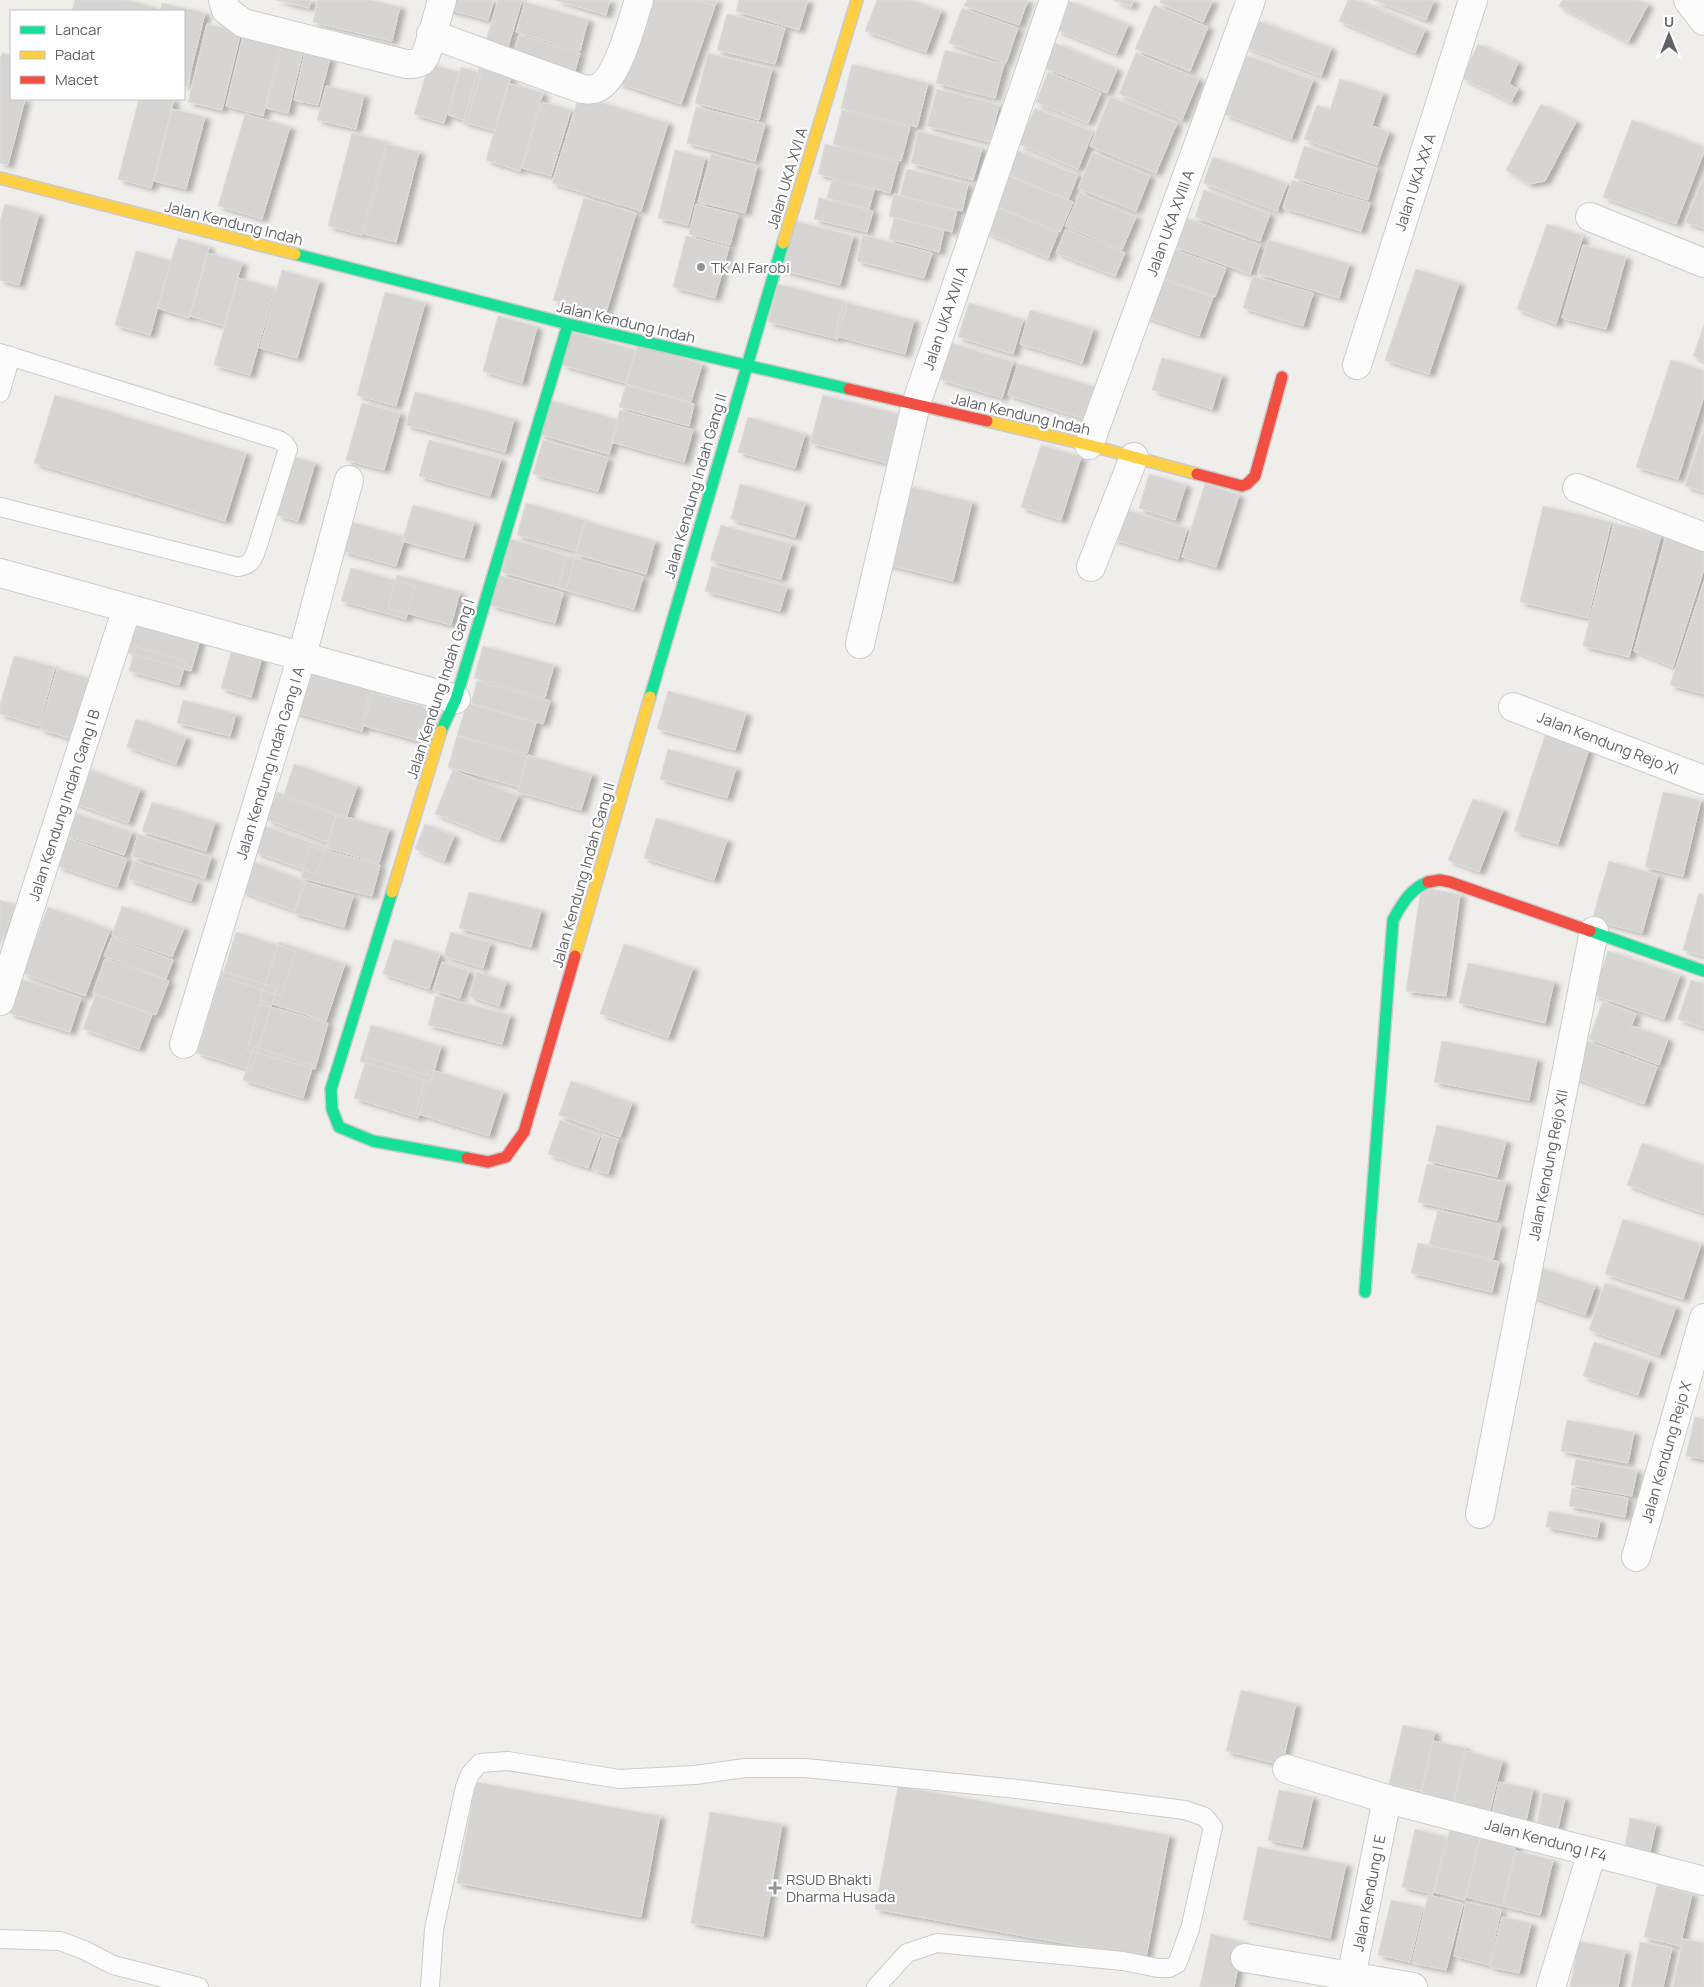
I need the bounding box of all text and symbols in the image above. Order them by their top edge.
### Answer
legend [10,10,185,100]
north arrow [1644,10,1694,60]
text: U [1664,12,1674,31]
text: Lancar [55,19,102,40]
text: Padat [55,44,95,65]
text: Macet [55,69,99,90]
street label: Jalan UKA XVI A [762,124,813,231]
street label: Jalan UKA XX A [1389,130,1441,234]
street label: Jalan UKA XVIII A [1141,166,1199,279]
street label: Jalan Kendung Indah [163,196,305,250]
place label: TK Al Farobi [711,257,790,278]
marker: TK Al Farobi [695,261,707,273]
street label: Jalan UKA XVII A [917,263,973,373]
street label: Jalan Kendung Indah [555,296,698,348]
street label: Jalan Kendung Indah [950,388,1093,440]
street label: Jalan Kendung Indah Gang II [659,391,731,581]
street label: Jalan Kendung Indah Gang I [401,596,479,782]
street label: Jalan Kendung Indah Gang I A [231,664,309,862]
street label: Jalan Kendung Rejo XI [1534,706,1682,780]
street label: Jalan Kendung Indah Gang I B [23,707,105,903]
street label: Jalan Kendung Indah Gang II [547,780,619,970]
street label: Jalan Kendung Rejo XII [1523,1088,1573,1242]
street label: Jalan Kendung Rejo X [1636,1379,1696,1525]
street label: Jalan Kendung I F4 [1482,1814,1610,1866]
street label: Jalan Kendung I E [1347,1833,1391,1953]
place label: RSUD Bhakti Dharma Husada [786,1869,895,1907]
marker: RSUD Bhakti Dharma Husada [768,1881,782,1895]

